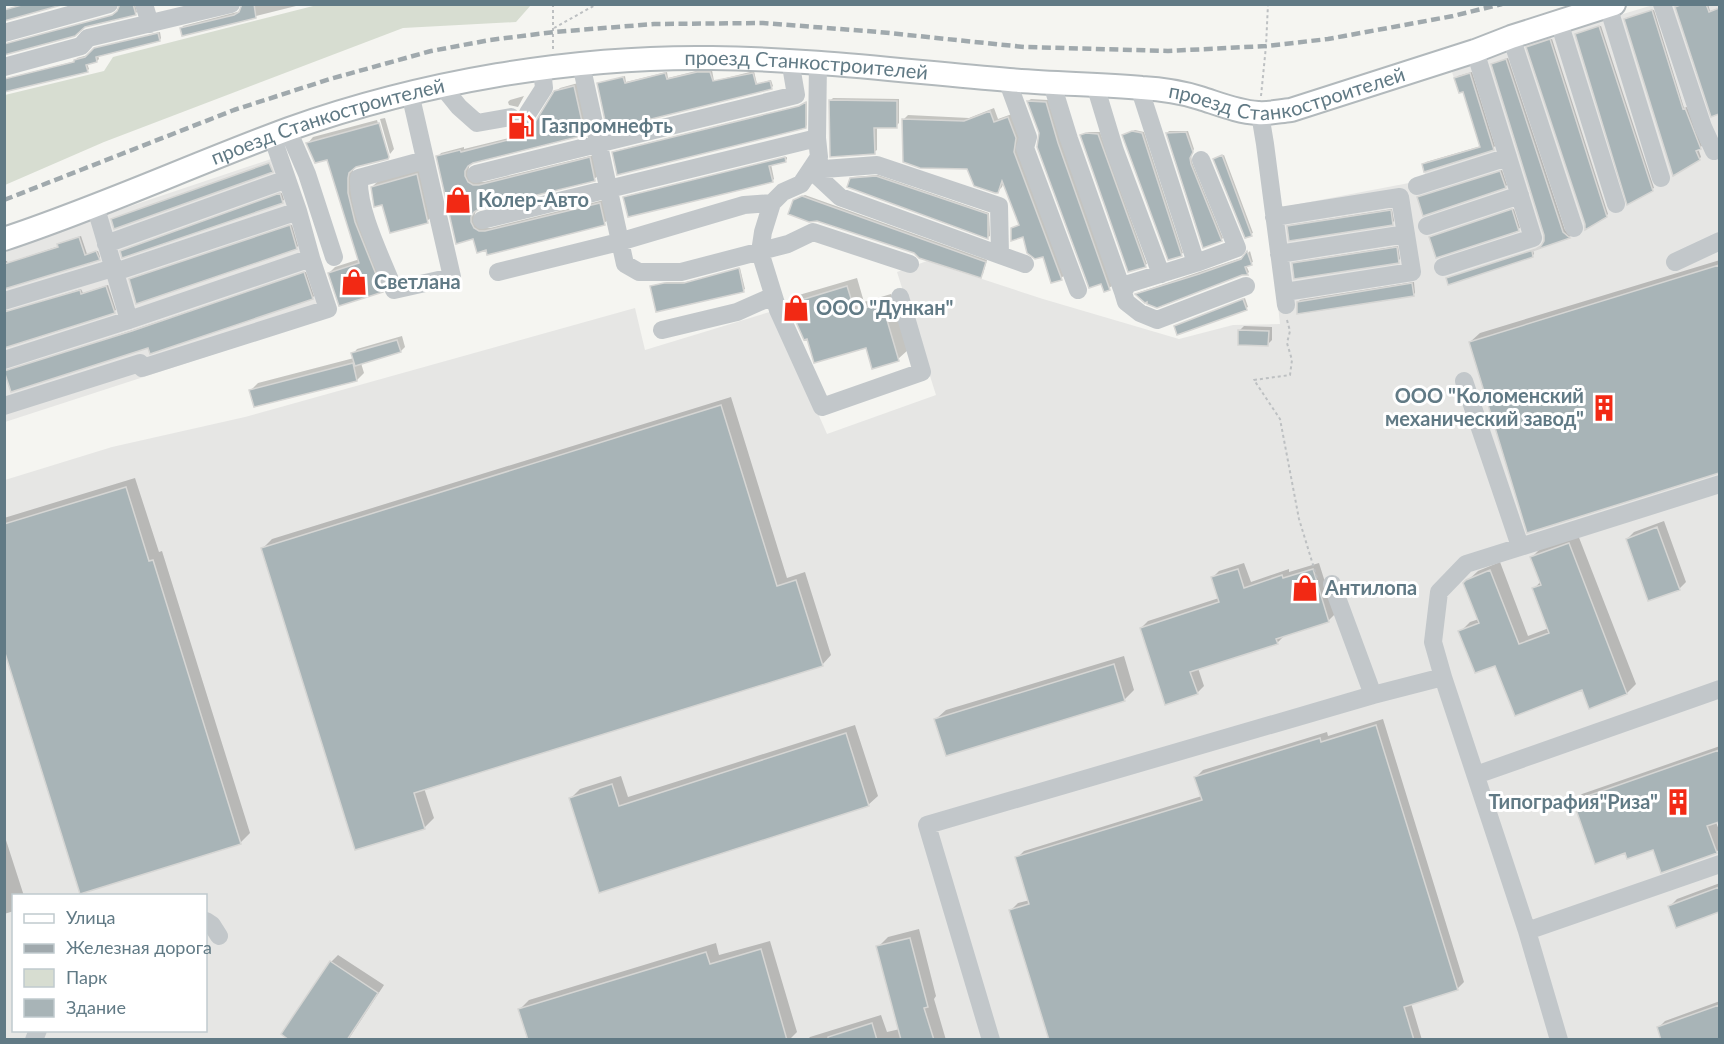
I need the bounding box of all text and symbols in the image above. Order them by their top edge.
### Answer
street label: проезд Станкостроителей [684,45,929,84]
street label: проезд Станкостроителей [1167,61,1408,124]
street label: проезд Станкостроителей [207,73,447,169]
fuel station icon: Газпромнефть [506,111,536,141]
place label: Газпромнефть [541,113,673,137]
shop icon: Колер-Авто [443,185,473,215]
place label: Колер-Авто [478,187,589,211]
shop icon: Светлана [339,267,369,297]
place label: Светлана [374,269,461,293]
shop icon: ООО "Дункан" [781,293,811,323]
place label: ООО "Дункан" [816,295,953,319]
place label: ООО "Коломенский механический завод" [1385,383,1584,430]
building icon: ООО "Коломенский механический завод" [1589,393,1619,423]
shop icon: Aнтилопа [1290,573,1320,603]
place label: Aнтилопа [1324,575,1417,599]
building icon: Типография"Риза" [1663,787,1693,817]
place label: Типография"Риза" [1489,789,1658,813]
legend [12,894,207,1032]
text: Улица [66,906,116,928]
text: Железная дорога [66,936,212,958]
text: Парк [66,966,108,988]
text: Здание [66,996,126,1018]

